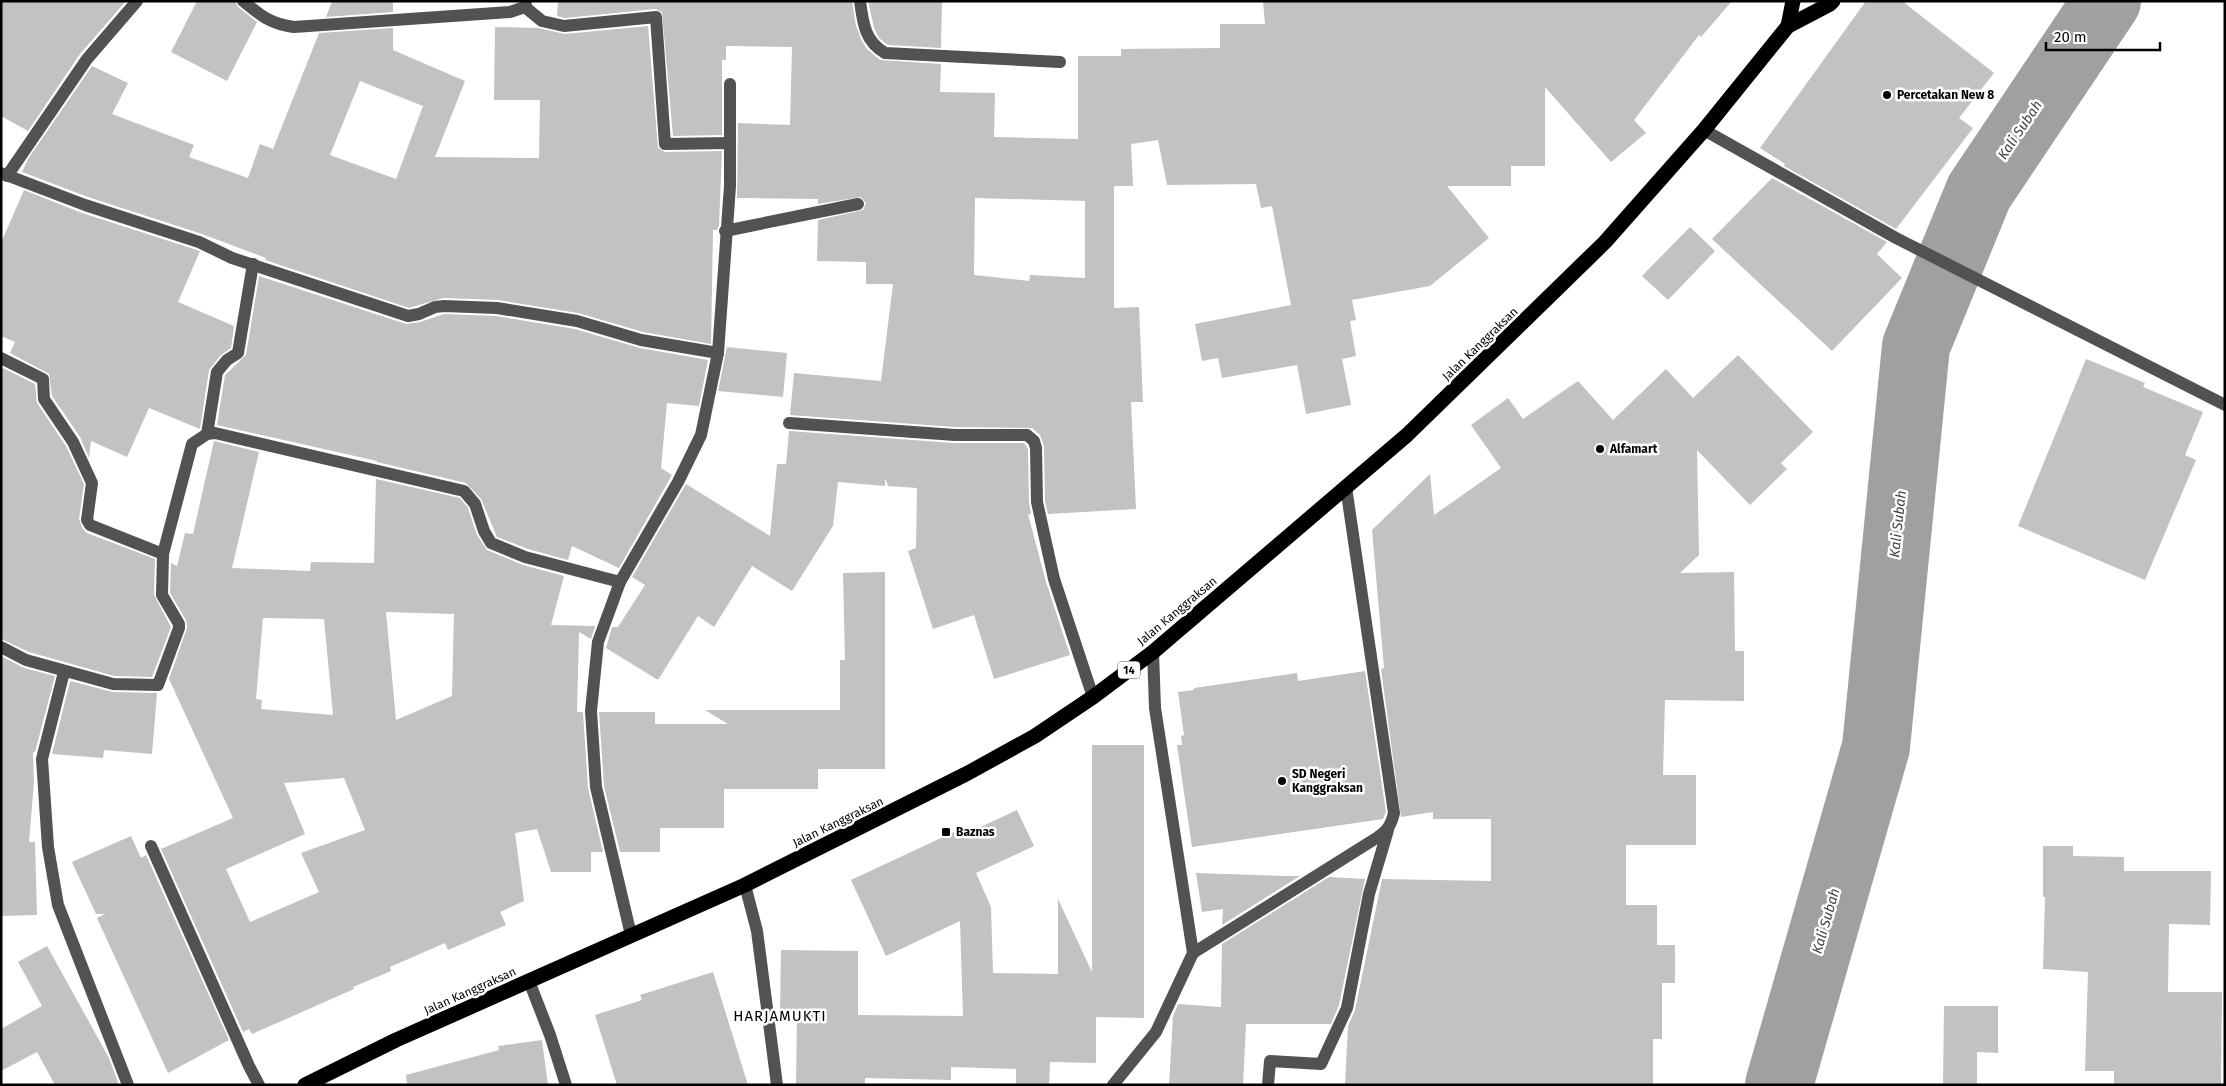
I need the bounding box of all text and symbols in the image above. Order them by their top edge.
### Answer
scale bar [2046,20,2160,52]
text: 20 m [2054,28,2087,46]
place label: Percetakan New 8 [1897,88,1994,102]
marker: Percetakan New 8 [1881,89,1893,101]
water label: Kali Subah [1994,97,2046,163]
street label: Jalan Kanggraksan [1439,305,1521,383]
place label: Alfamart [1609,442,1658,456]
marker: Alfamart [1594,443,1606,455]
water label: Kali Subah [1886,490,1910,558]
street label: Jalan Kanggraksan [1135,574,1219,648]
road number: 14 [1118,662,1140,678]
place label: SD Negeri Kanggraksan [1292,767,1363,795]
marker: SD Negeri Kanggraksan [1276,775,1288,787]
street label: Jalan Kanggraksan [790,794,886,850]
place label: Baznas [956,825,995,839]
marker: Baznas [940,826,952,838]
water label: Kali Subah [1809,886,1843,956]
street label: Jalan Kanggraksan [422,964,518,1018]
district label: HARJAMUKTI [733,1007,827,1025]

